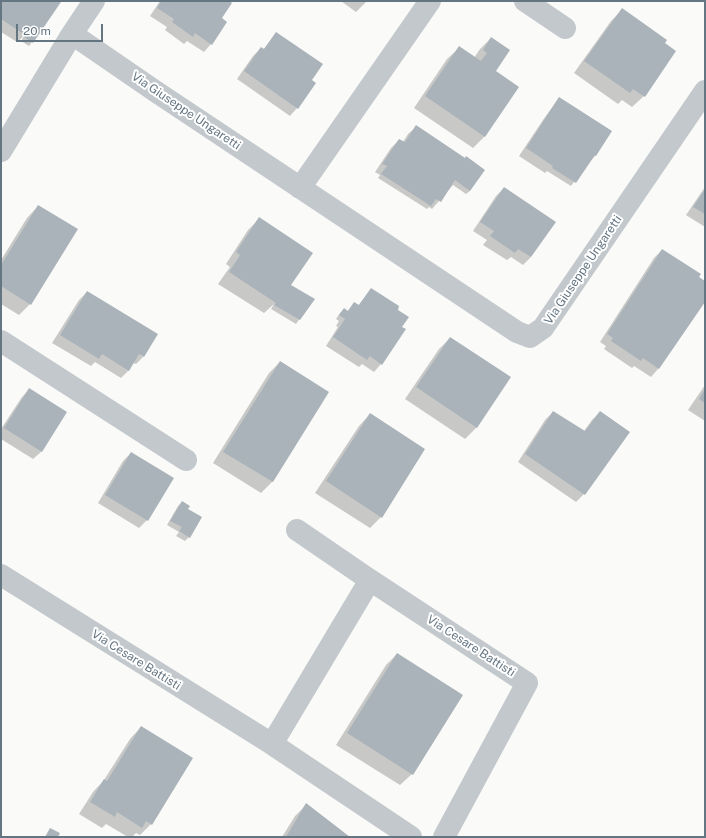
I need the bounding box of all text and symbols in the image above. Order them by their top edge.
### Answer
scale bar [18,16,105,42]
text: 20 m [23,24,51,38]
street label: Via Giuseppe Ungaretti [129,69,243,153]
street label: Via Giuseppe Ungaretti [541,213,625,327]
street label: Via Cesare Battisti [424,612,518,680]
street label: Via Cesare Battisti [89,627,183,693]

